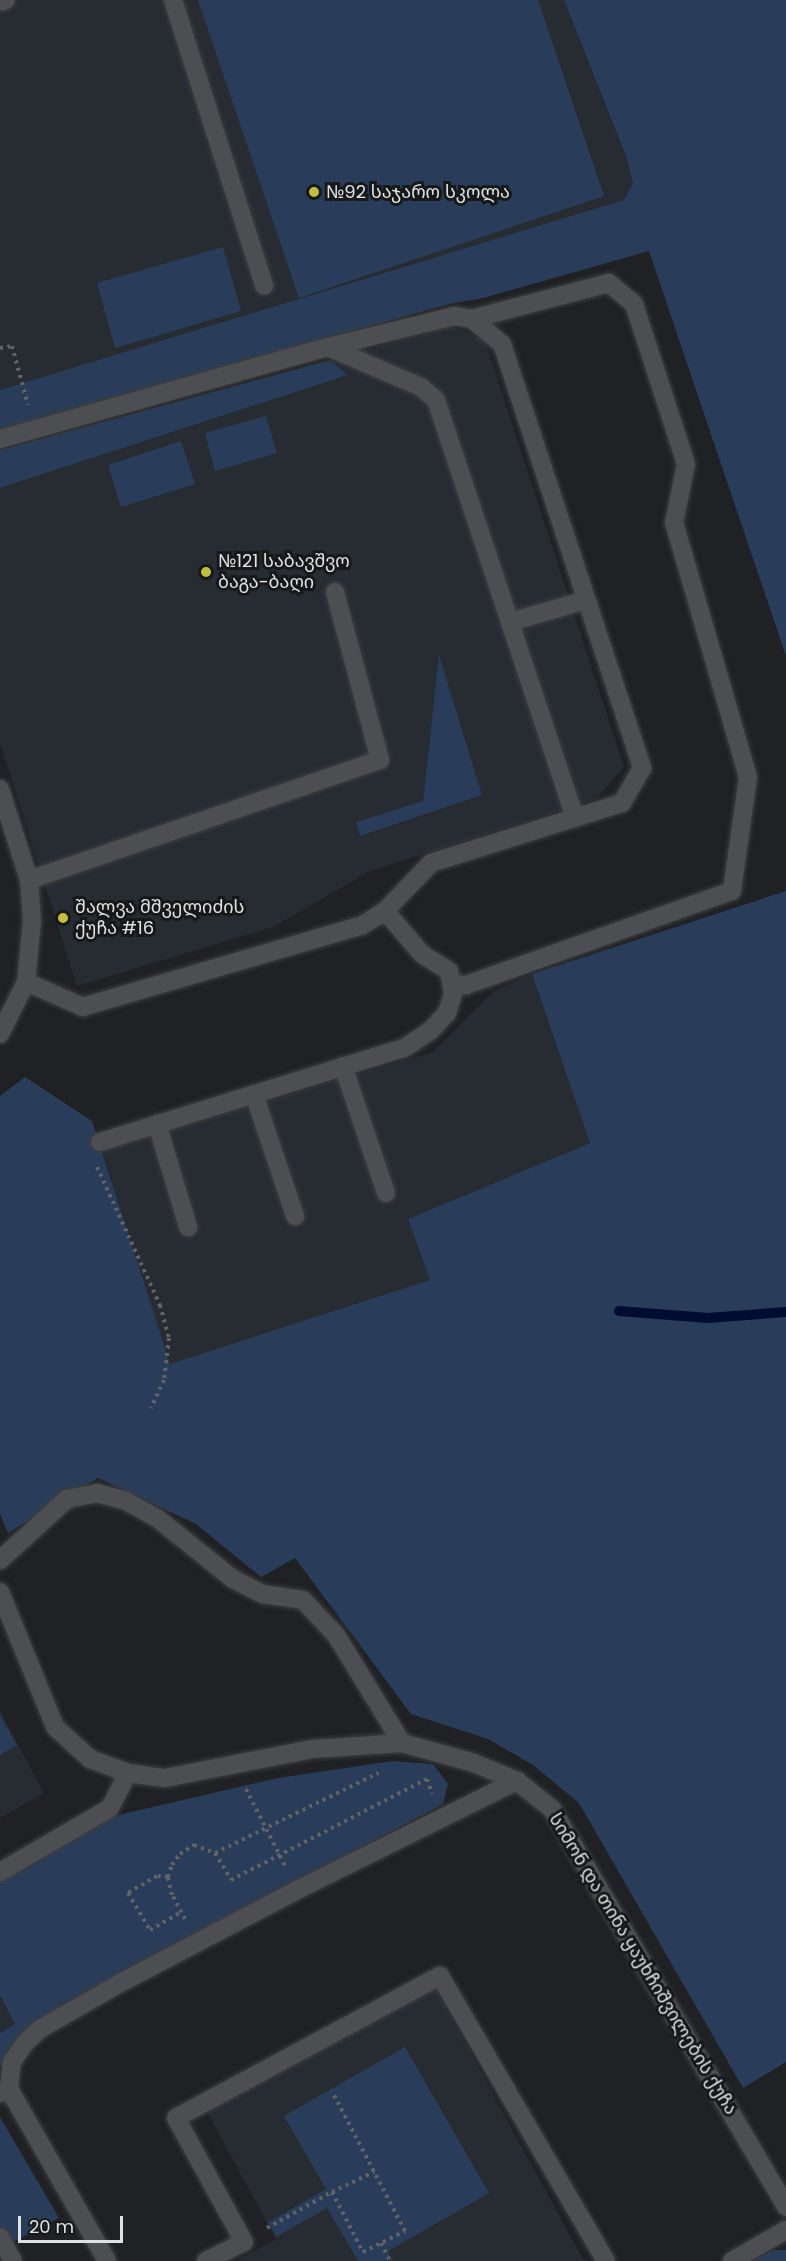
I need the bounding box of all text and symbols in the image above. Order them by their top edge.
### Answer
place label: №92 საჯარო სკოლა [326,181,510,203]
marker: №92 საჯარო სკოლა [307,185,321,199]
place label: №121 საბავშვო ბაგა-ბაღი [218,551,350,594]
marker: №121 საბავშვო ბაგა-ბაღი [199,565,213,579]
place label: შალვა მშველიძის ქუჩა #16 [75,897,244,940]
marker: შალვა მშველიძის ქუჩა #16 [56,911,70,925]
street label: სიმონ და თინა ყაუხჩიშვილების ქუჩა [544,1809,742,2119]
scale bar [21,2204,126,2242]
text: 20 m [29,2214,74,2239]

